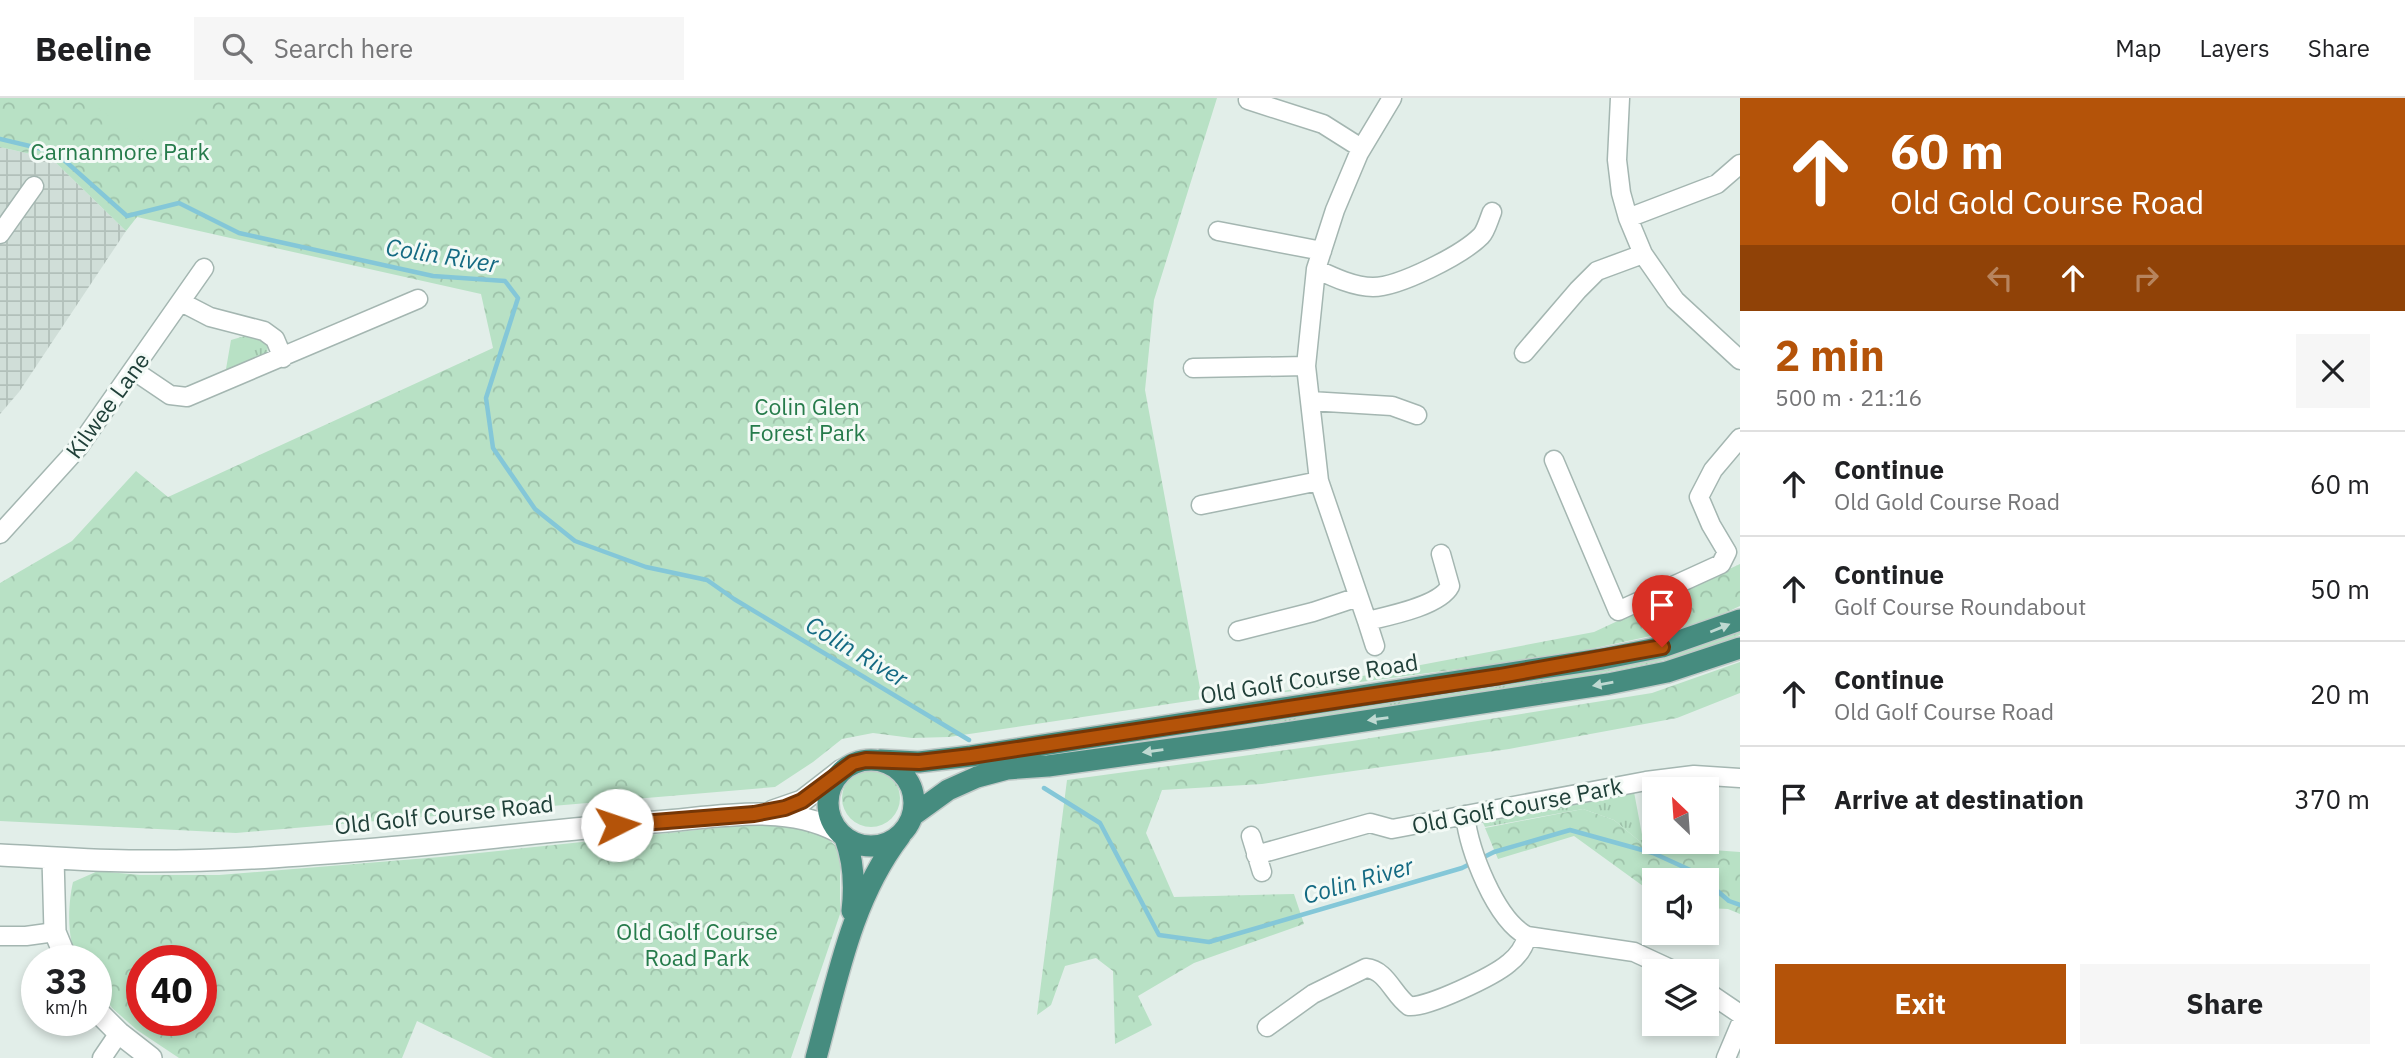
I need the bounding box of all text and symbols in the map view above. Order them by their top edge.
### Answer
search box [194,17,684,80]
text: Beeline [35,27,152,70]
icon: search [218,29,256,67]
text: Search here [274,31,413,65]
text: Map [2115,32,2162,64]
text: Layers [2200,32,2270,64]
text: Share [2308,32,2370,64]
text: 60 m [1890,119,2004,182]
icon: ahead [1775,126,1866,217]
park label: Carnanmore Park [30,136,210,166]
text: Old Gold Course Road [1890,181,2204,223]
water label: Colin River [384,230,502,280]
icon: left [1981,259,2019,297]
icon: ahead [2054,259,2092,297]
icon: right [2127,259,2165,297]
text: 2 min [1775,328,1885,383]
button: close [2296,334,2370,408]
street label: Kilwee Lane [58,346,156,464]
text: 500 m · 21:16 [1775,382,1922,412]
park label: Colin Glen Forest Park [748,391,866,447]
text: Continue [1834,452,1944,486]
icon: ahead [1775,465,1813,503]
text: 60 m [2310,467,2370,501]
text: Old Gold Course Road [1834,486,2060,516]
text: Continue [1834,557,1944,591]
icon: ahead [1775,570,1813,608]
text: 50 m [2310,572,2370,606]
pin [1632,575,1692,647]
icon: arrive [1643,586,1681,624]
text: Golf Course Roundabout [1834,591,2086,621]
water label: Colin River [800,608,915,695]
one-way arrow [1710,622,1731,633]
street label: Old Golf Course Road [1198,646,1420,710]
text: Continue [1834,662,1944,696]
icon: ahead [1775,675,1813,713]
text: 20 m [2310,677,2370,711]
one-way arrow [1592,679,1614,690]
text: Old Golf Course Road [1834,696,2054,726]
one-way arrow [1367,714,1389,725]
one-way arrow [1142,746,1164,757]
street label: Old Golf Course Park [1409,770,1625,840]
north arrow [1642,777,1718,854]
map controls [1642,777,1719,1036]
icon: arrive [1775,780,1813,818]
text: Arrive at destination [1834,782,2084,816]
text: 370 m [2294,782,2370,816]
street label: Old Golf Course Road [333,788,555,840]
position arrow [580,788,654,862]
water label: Colin River [1299,849,1418,911]
button: sound [1642,868,1719,945]
park label: Old Golf Course Road Park [616,916,778,972]
speed limit sign: 40 [126,945,217,1036]
text: 33 [45,958,88,1004]
button: layers [1642,959,1719,1036]
button: Exit [1775,964,2066,1044]
button: Share [2080,964,2370,1044]
text: km/h [45,996,88,1019]

